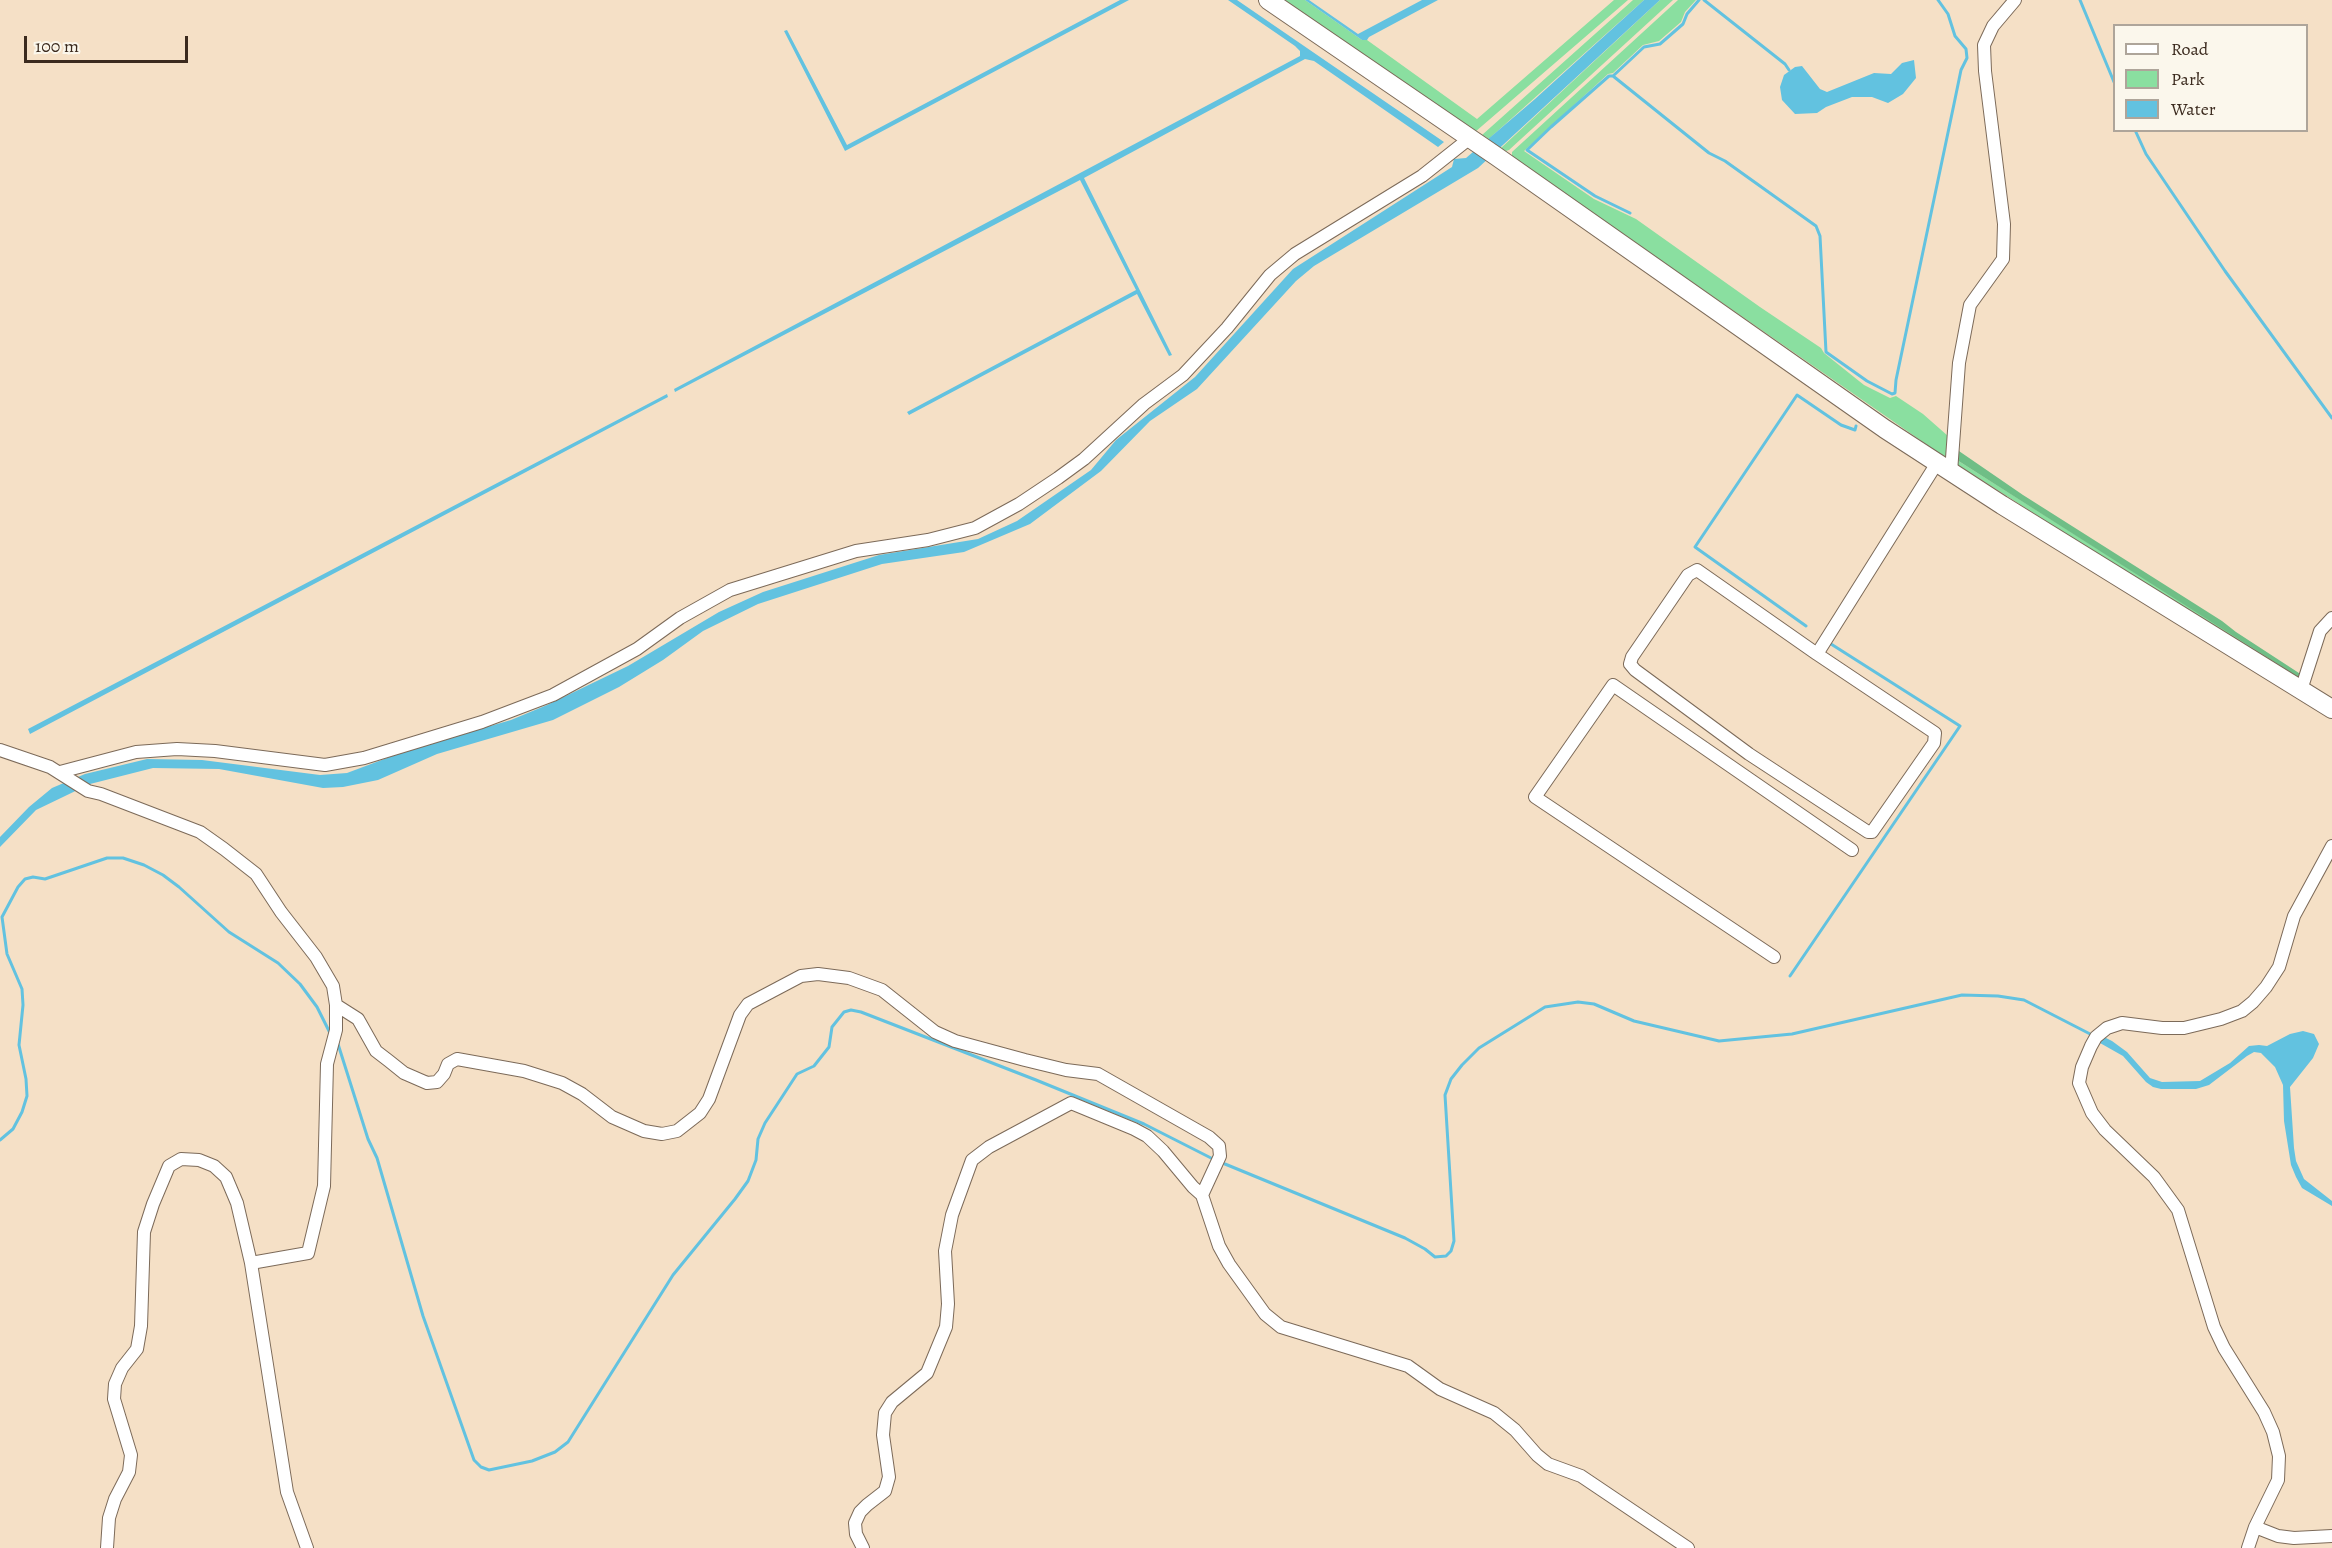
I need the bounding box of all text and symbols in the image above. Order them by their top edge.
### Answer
scale bar [27,24,190,62]
legend [2113,24,2308,132]
text: 100 m [35,34,79,58]
text: Road [2171,37,2208,61]
text: Park [2171,67,2205,91]
text: Water [2171,97,2216,121]

